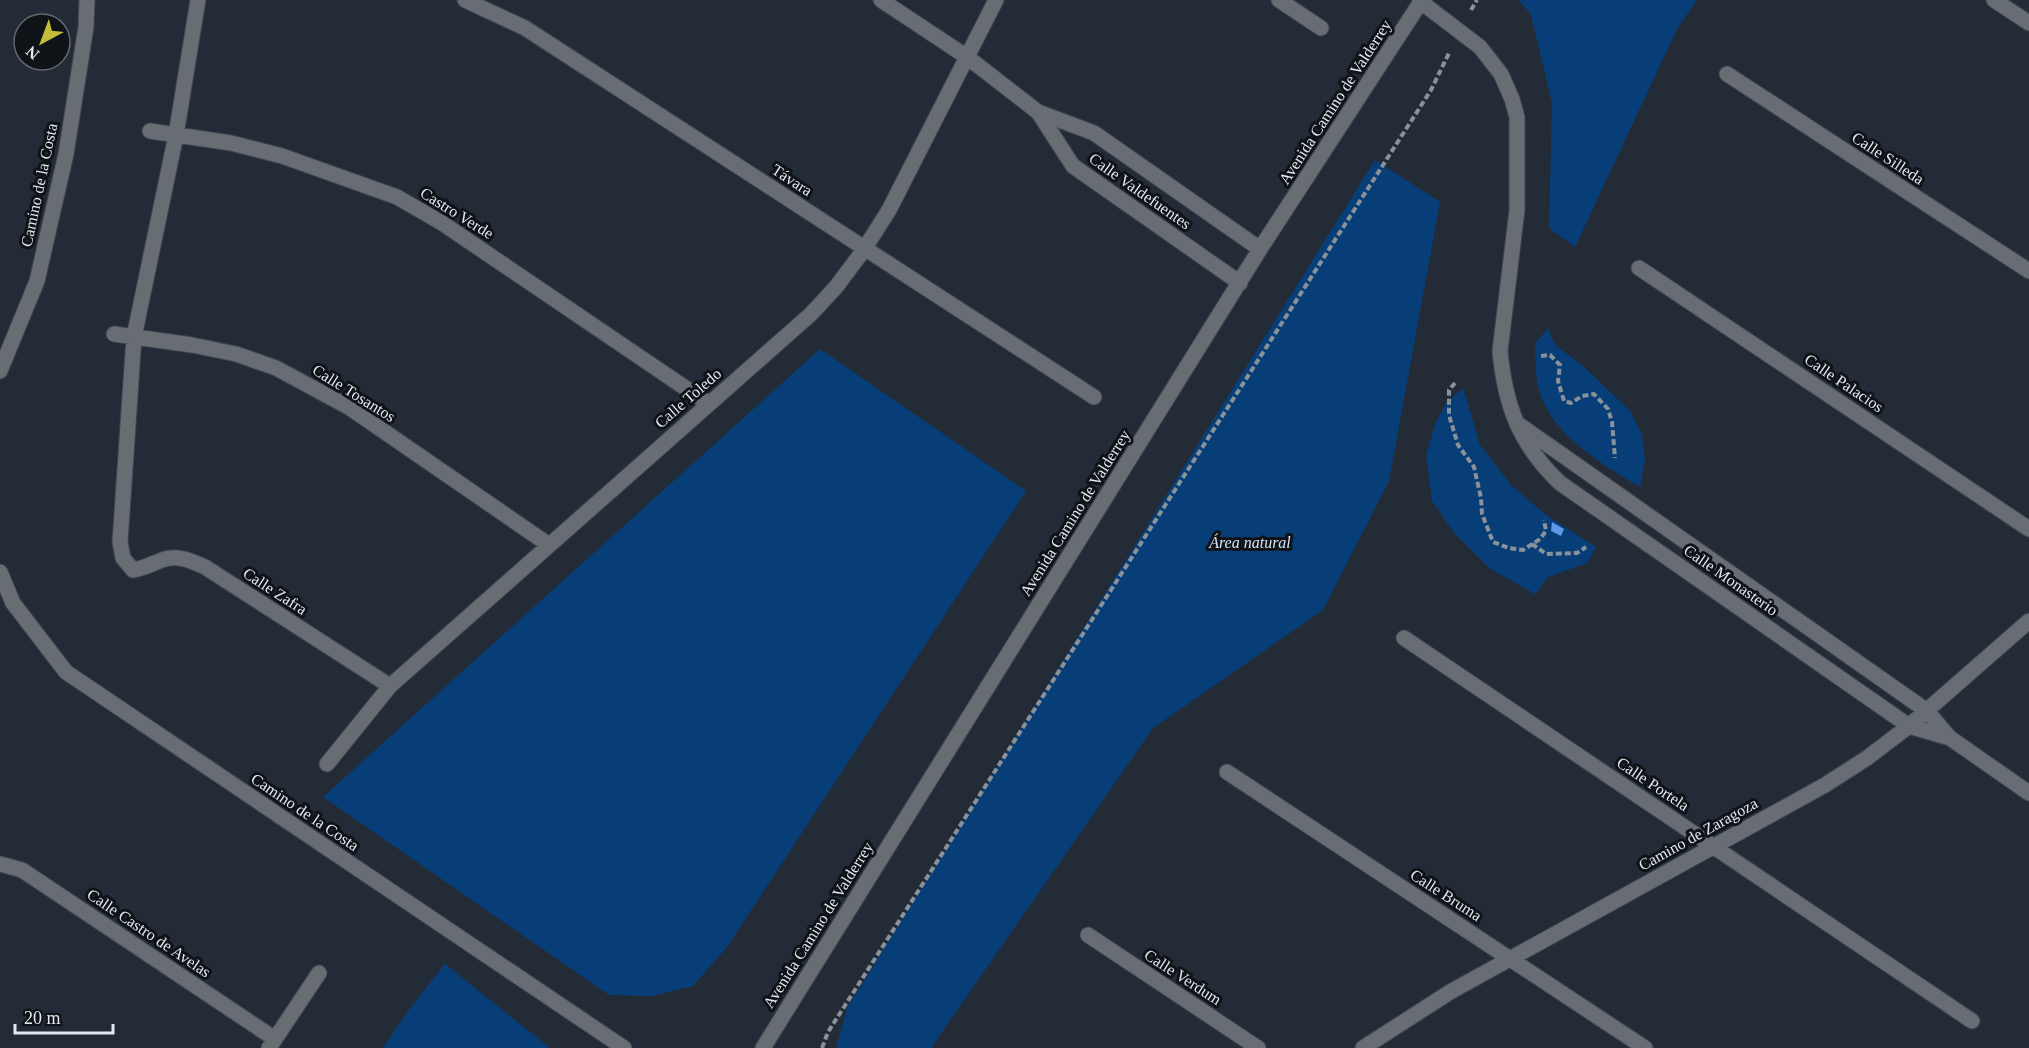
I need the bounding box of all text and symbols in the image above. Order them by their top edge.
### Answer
north arrow [12,12,72,72]
street label: Avenida Camino de Valderrey [1275,17,1395,188]
text: N [22,42,42,63]
street label: Camino de la Costa [18,122,60,248]
street label: Calle Silleda [1849,128,1927,188]
street label: Calle Valdefuentes [1086,150,1194,232]
street label: Távara [769,161,815,199]
street label: Castro Verde [417,184,497,242]
street label: Calle Palacios [1801,350,1887,416]
street label: Calle Tosantos [310,361,398,425]
street label: Calle Toledo [652,365,724,431]
street label: Avenida Camino de Valderrey [1017,427,1134,600]
park label: Área natural [1208,533,1291,551]
street label: Calle Monasterio [1681,541,1781,619]
street label: Calle Zafra [240,564,310,618]
street label: Calle Portela [1614,754,1692,814]
street label: Camino de la Costa [248,770,362,854]
street label: Camino de Zaragoza [1636,794,1761,875]
street label: Avenida Camino de Valderrey [760,839,877,1012]
street label: Calle Bruma [1407,866,1485,924]
street label: Calle Castro de Avelas [84,885,214,981]
street label: Calle Verdum [1141,946,1225,1008]
scale bar [15,997,112,1035]
text: 20 m [24,1008,61,1028]

